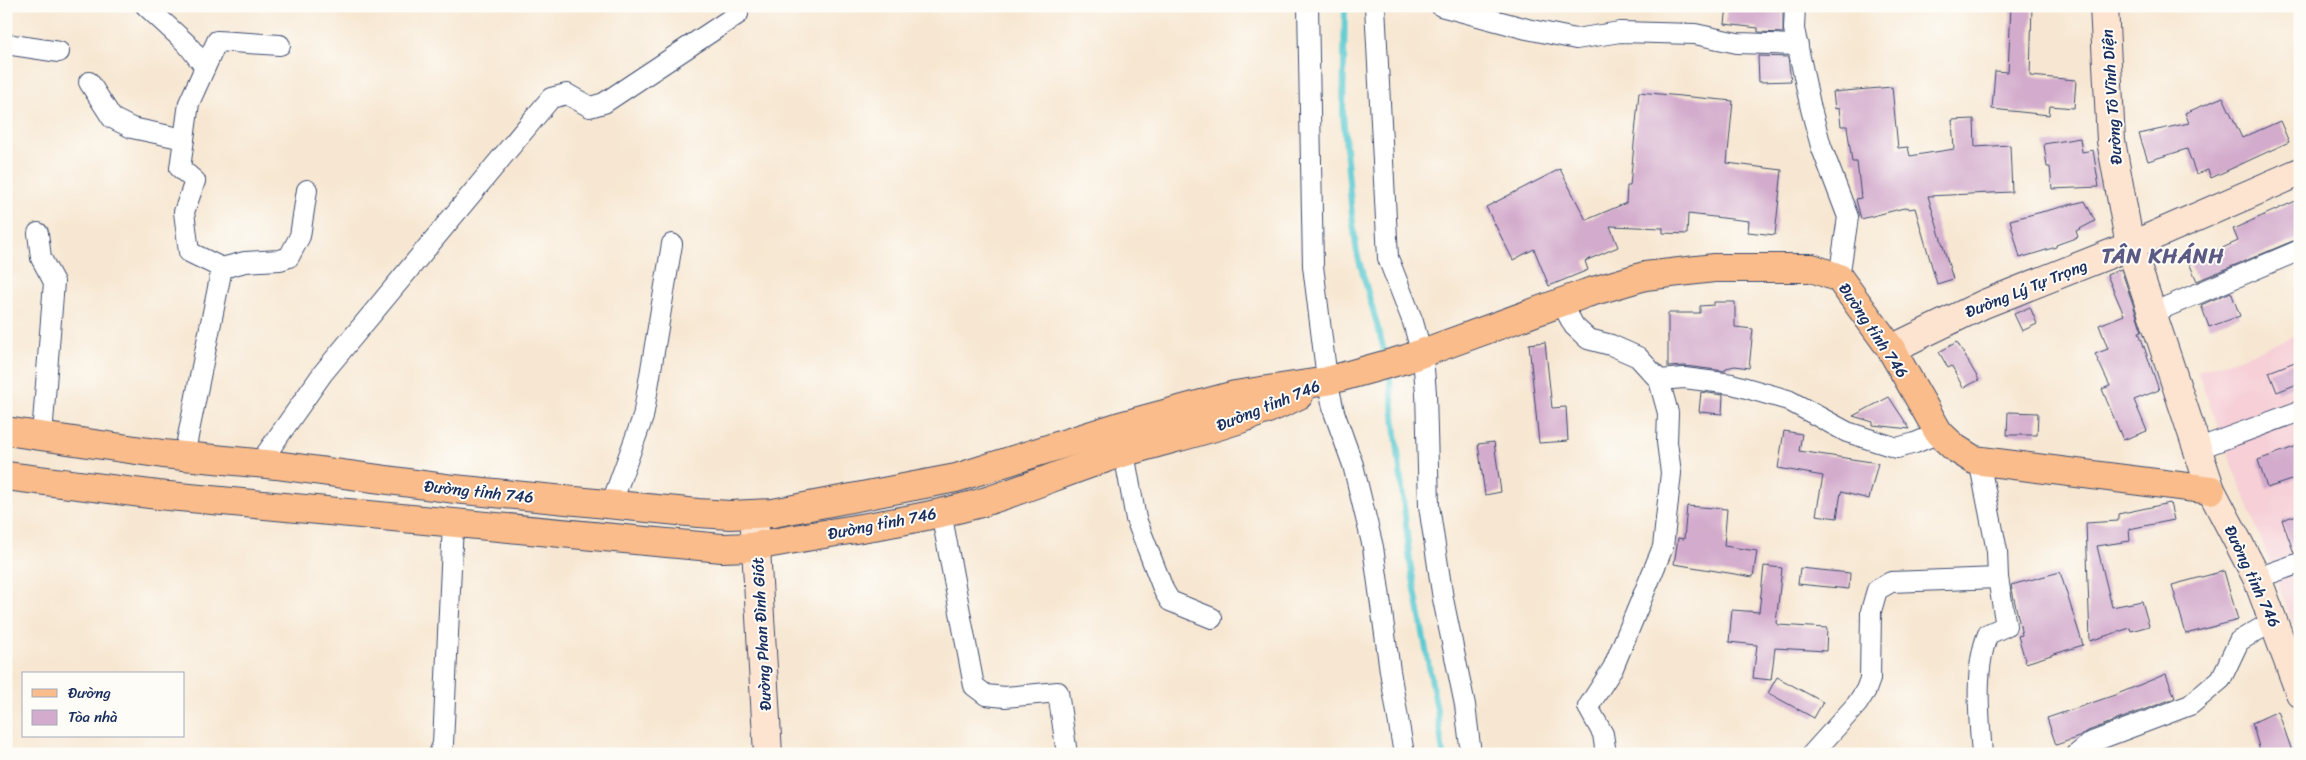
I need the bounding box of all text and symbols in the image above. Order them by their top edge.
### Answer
street label: Đường Tô Vĩnh Diện [2092,28,2131,166]
district label: TÂN KHÁNH [2102,237,2225,275]
street label: Đường Lý Tự Trọng [1961,251,2092,326]
street label: Đường tỉnh 746 [1831,277,1916,384]
street label: Đường tỉnh 746 [1212,371,1325,440]
street label: Đường tỉnh 746 [423,471,535,512]
street label: Đường tỉnh 746 [825,499,939,548]
street label: Đường tỉnh 746 [2216,520,2289,632]
street label: Đường Phan Đình Giót [743,557,780,711]
legend [22,672,185,738]
text: Đường [68,680,111,706]
text: Tòa nhà [68,704,118,730]

